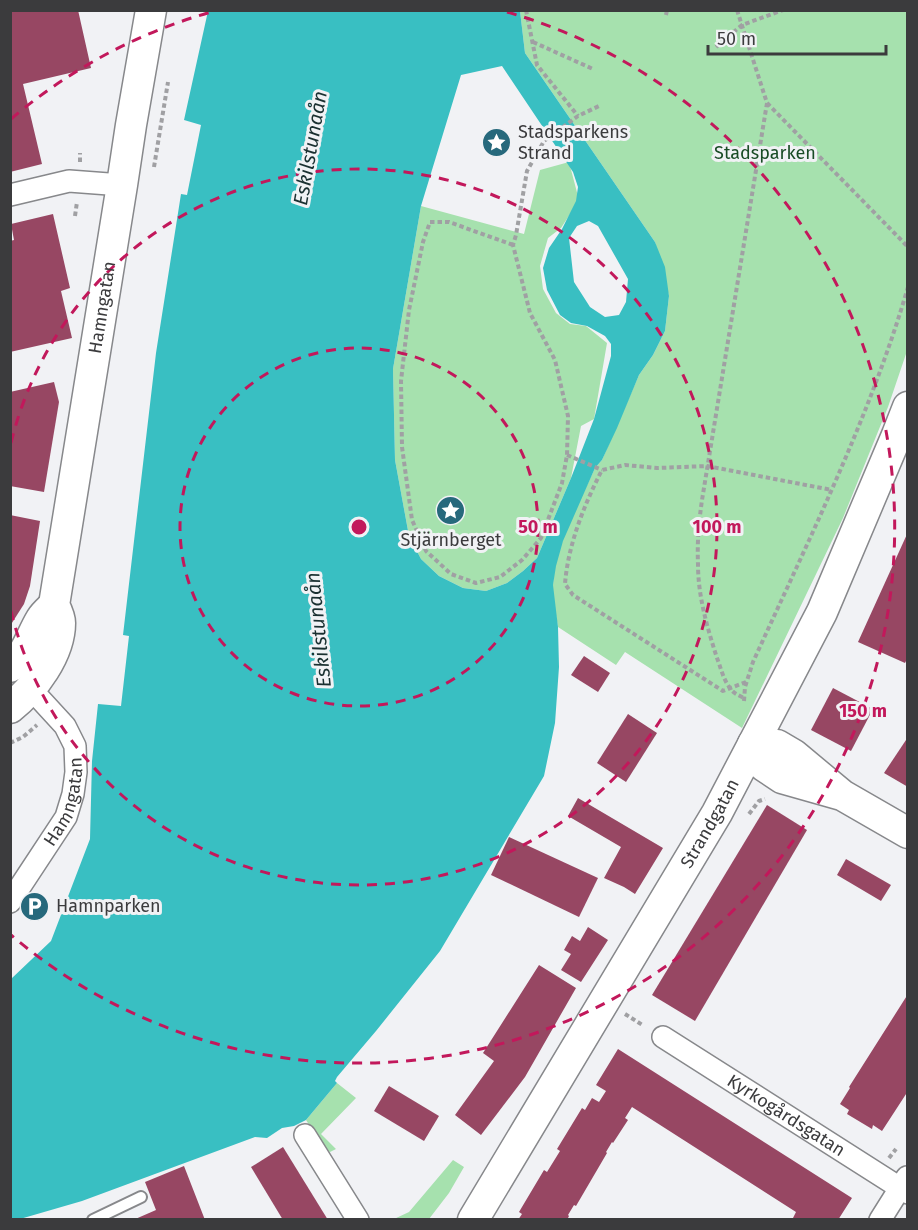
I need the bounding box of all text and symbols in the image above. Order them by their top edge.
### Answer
scale bar [708,18,886,56]
text: 50 m [717,28,756,50]
water label: Eskilstunaån [288,89,332,207]
place label: Stadsparkens Strand [518,121,628,164]
place icon: Stadsparkens Strand [481,126,513,158]
park label: Stadsparken [714,142,816,164]
street label: Hamngatan [84,259,121,355]
place icon: Stjärnberget [435,495,467,527]
text: 50 m [518,516,558,538]
text: 100 m [693,516,741,538]
centre of rings [349,517,369,537]
place label: Stjärnberget [400,529,502,551]
water label: Eskilstunaån [300,571,336,689]
text: 150 m [839,700,887,722]
street label: Hamngatan [39,757,87,850]
street label: Strandgatan [676,775,744,872]
parking icon: Hamnparken [19,890,51,922]
place label: Hamnparken [56,895,161,917]
street label: Kyrkogårdsgatan [723,1070,849,1161]

